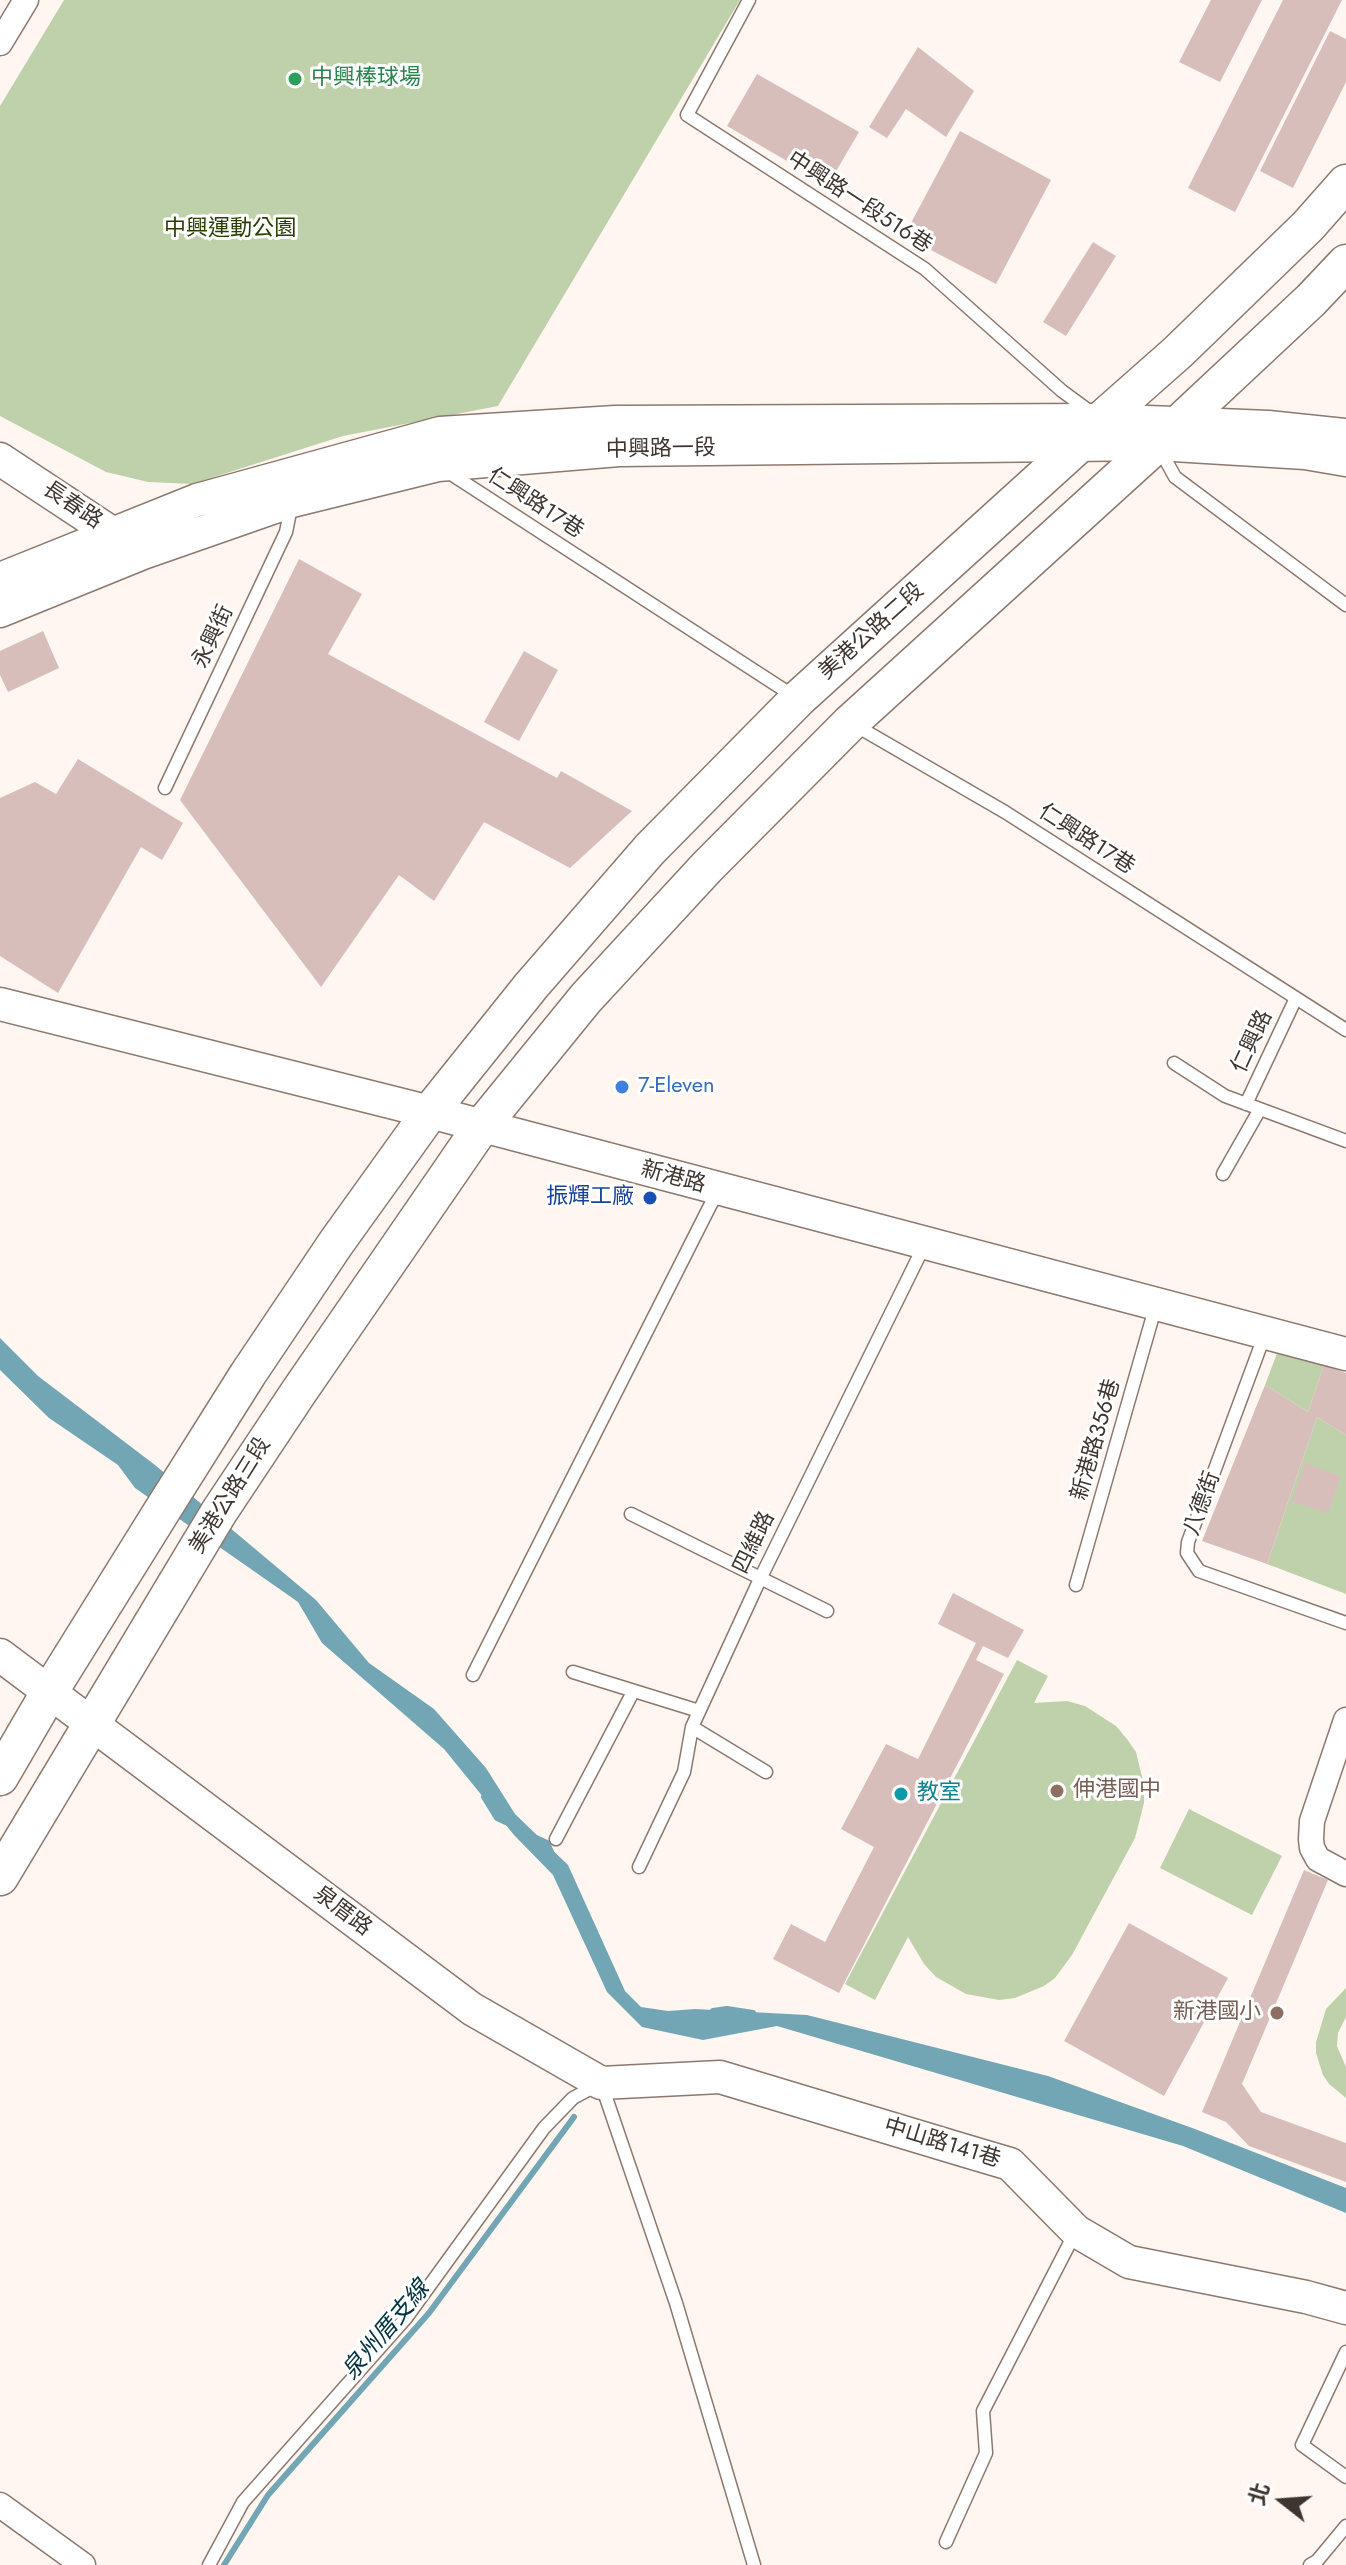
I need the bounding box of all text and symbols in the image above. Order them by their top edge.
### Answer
place label: 中興棒球場 [311,66,421,92]
marker: 中興棒球場 [286,70,304,88]
street label: 中興路一段516巷 [782,146,936,260]
park label: 中興運動公園 [164,217,296,243]
street label: 中興路一段 [606,436,716,464]
street label: 仁興路17巷 [482,463,588,545]
street label: 長春路 [37,477,107,535]
street label: 美港公路二段 [814,578,930,686]
street label: 永興街 [188,602,240,672]
street label: 仁興路17巷 [1033,799,1139,881]
street label: 仁興路 [1227,1007,1279,1077]
place label: 7-Eleven [638,1074,715,1100]
marker: 7-Eleven [613,1078,631,1096]
street label: 新港路 [638,1157,708,1199]
place label: 振輝工廠 [546,1185,634,1211]
marker: 振輝工廠 [641,1189,659,1207]
street label: 新港路356巷 [1067,1376,1127,1504]
street label: 美港公路三段 [185,1433,277,1559]
street label: 八德街 [1179,1468,1227,1540]
street label: 四維路 [729,1508,781,1578]
place label: 伸港國中 [1073,1778,1161,1804]
place label: 教室 [917,1781,961,1807]
marker: 伸港國中 [1048,1782,1066,1800]
marker: 教室 [892,1785,910,1803]
street label: 泉厝路 [308,1882,376,1942]
place label: 新港國小 [1173,2000,1261,2026]
marker: 新港國小 [1268,2004,1286,2022]
street label: 中山路141巷 [880,2114,1004,2174]
water label: 泉州厝支線 [337,2276,437,2386]
north arrow [1242,2461,1322,2541]
text: 北 [1241,2479,1278,2509]

